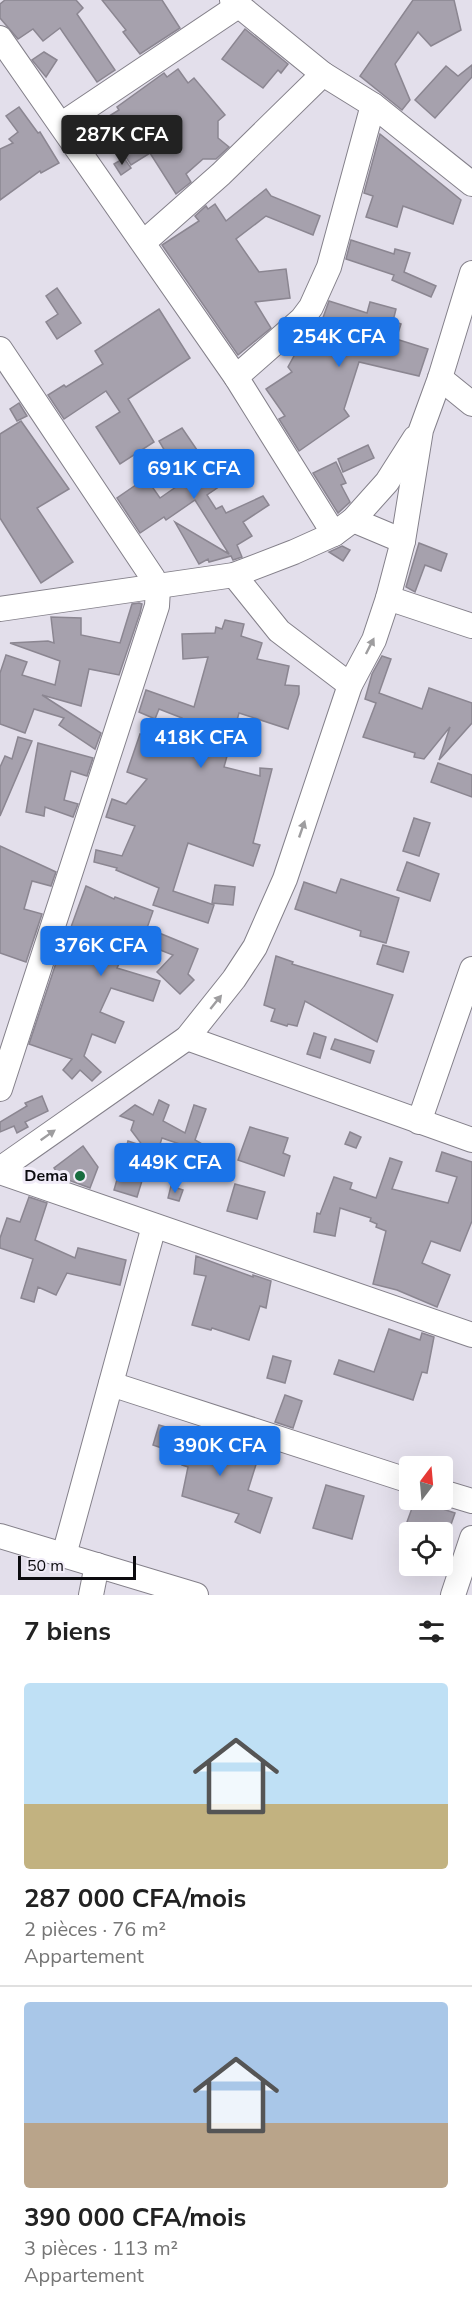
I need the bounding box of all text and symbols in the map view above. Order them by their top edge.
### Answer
pin: 287K CFA [60,115,184,166]
text: 287K CFA [75,121,169,148]
pin: 254K CFA [277,317,401,368]
text: 254K CFA [292,323,386,350]
pin: 691K CFA [132,449,256,500]
text: 691K CFA [147,455,241,482]
one-way arrow [366,638,375,655]
pin: 418K CFA [139,718,263,769]
text: 418K CFA [154,724,248,751]
one-way arrow [298,820,307,838]
pin: 376K CFA [39,926,163,977]
text: 376K CFA [54,932,148,959]
one-way arrow [209,995,222,1010]
one-way arrow [40,1130,56,1141]
pin: 449K CFA [113,1143,237,1194]
text: 449K CFA [128,1149,222,1176]
place label: Dema [24,1165,68,1187]
marker: Dema [73,1169,87,1183]
pin: 390K CFA [158,1426,282,1477]
text: 390K CFA [173,1432,267,1459]
north arrow [399,1456,453,1510]
map controls [399,1456,453,1576]
button: locate [399,1522,453,1576]
scale bar [18,1553,136,1580]
text: 50 m [27,1555,64,1577]
text: 7 biens [24,1614,111,1649]
icon: filters [415,1615,448,1648]
icon: home [182,1722,290,1830]
text: 287 000 CFA/mois [24,1881,246,1916]
text: 2 pièces · 76 m² [24,1916,166,1943]
text: Appartement [24,1943,144,1970]
icon: home [182,2041,290,2149]
text: 390 000 CFA/mois [24,2200,246,2235]
text: 3 pièces · 113 m² [24,2235,178,2262]
text: Appartement [24,2262,144,2289]

